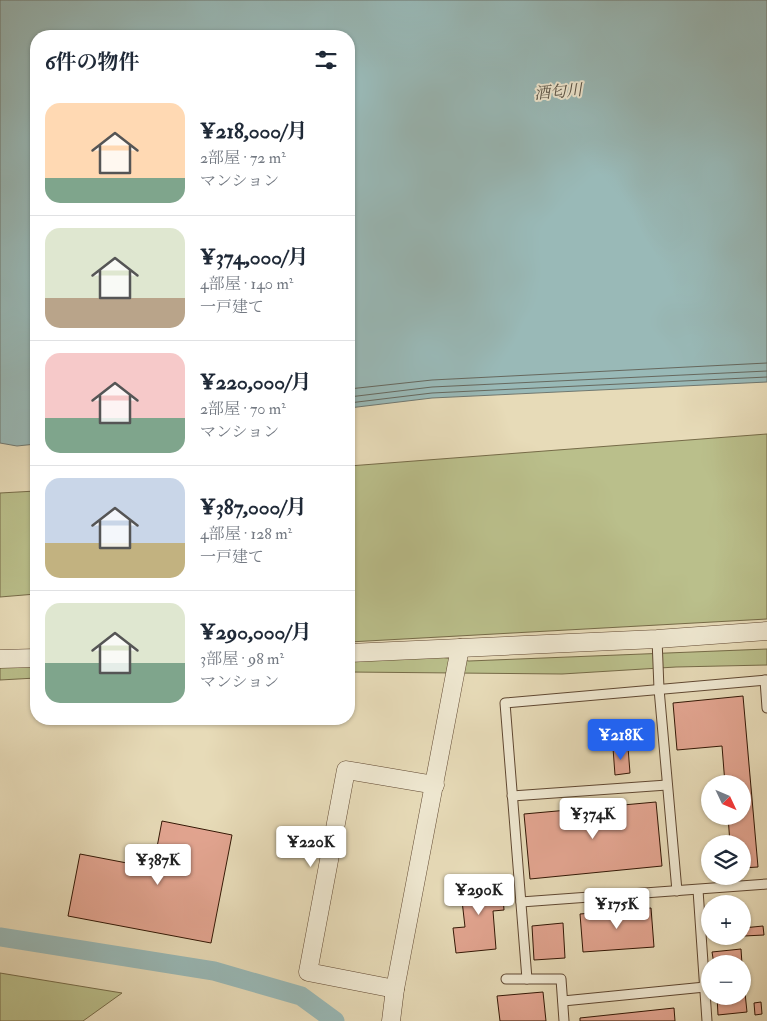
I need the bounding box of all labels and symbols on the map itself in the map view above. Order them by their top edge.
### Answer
water label: 酒匂川 [533,80,585,104]
pin: ¥218K [586,718,656,761]
north arrow [701,775,751,825]
pin: ¥374K [558,798,628,840]
pin: ¥220K [276,826,346,868]
pin: ¥387K [123,844,193,886]
pin: ¥290K [444,874,514,916]
pin: ¥175K [582,888,652,930]

